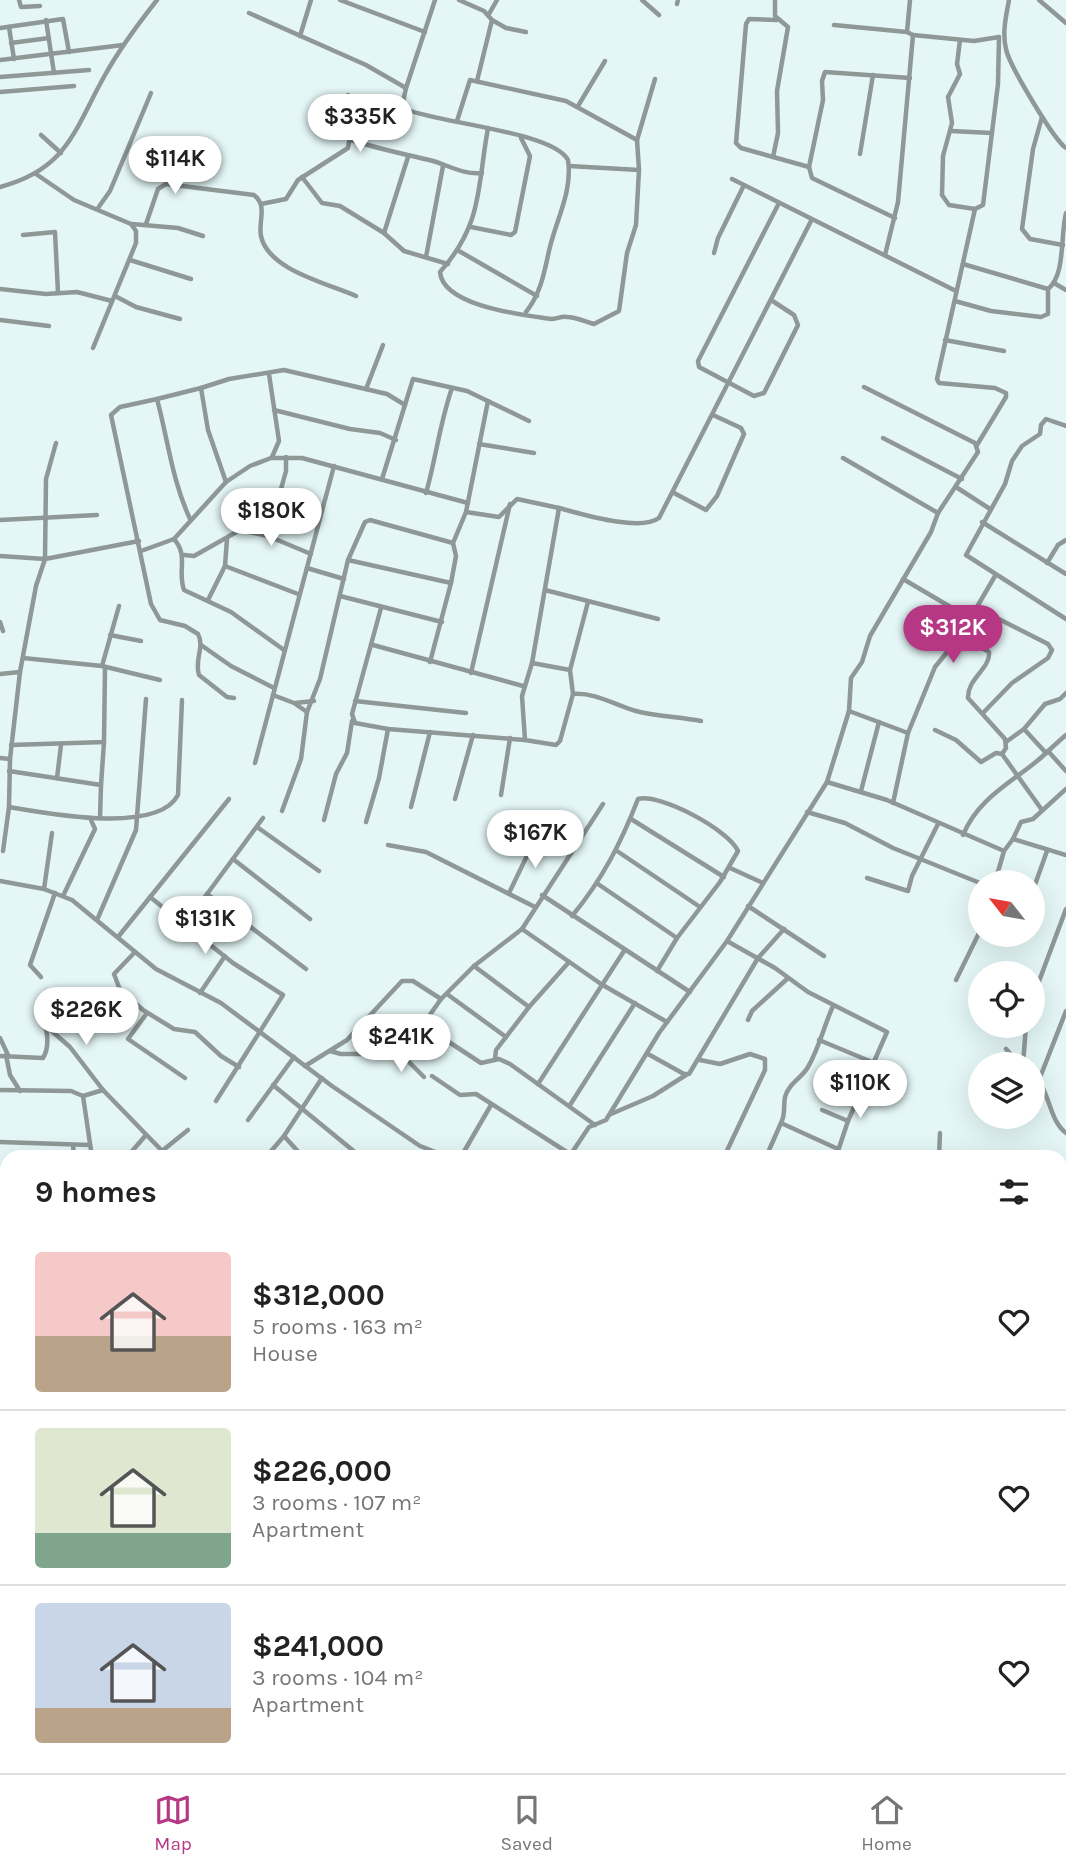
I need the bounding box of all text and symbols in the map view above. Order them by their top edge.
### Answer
pin: $335K [311,94,409,154]
text: $335K [324,103,396,130]
pin: $114K [126,136,224,196]
text: $114K [145,145,205,172]
pin: $180K [222,489,320,548]
text: $180K [237,497,305,524]
pin: $312K [904,606,1002,665]
text: $312K [919,614,987,641]
pin: $167K [486,810,584,870]
text: $167K [503,819,567,846]
north arrow [968,870,1045,947]
map controls [968,870,1045,1129]
pin: $131K [156,897,254,956]
text: $131K [174,905,236,932]
button: locate [968,961,1045,1038]
pin: $226K [37,988,135,1047]
text: $226K [50,996,122,1023]
pin: $241K [352,1014,450,1074]
text: $241K [368,1023,434,1050]
button: layers [968,1052,1045,1129]
pin: $110K [811,1060,909,1120]
text: $110K [829,1069,891,1096]
icon: filters [995,1173,1033,1211]
text: 9 homes [35,1174,157,1210]
text: $312,000 [252,1277,385,1313]
icon: home [91,1280,175,1364]
icon: heart [995,1303,1033,1341]
text: 5 rooms · 163 m² [252,1313,423,1340]
text: House [252,1340,318,1367]
text: $226,000 [252,1453,392,1489]
icon: home [91,1456,175,1540]
icon: heart [995,1479,1033,1517]
text: 3 rooms · 107 m² [252,1489,421,1516]
text: Apartment [252,1516,364,1543]
text: $241,000 [252,1628,384,1664]
icon: home [91,1631,175,1715]
icon: heart [995,1654,1033,1692]
text: 3 rooms · 104 m² [252,1664,423,1691]
text: Apartment [252,1691,364,1718]
tab: Map [154,1791,192,1855]
tab: Saved [500,1791,553,1855]
tab: Home [861,1791,912,1855]

